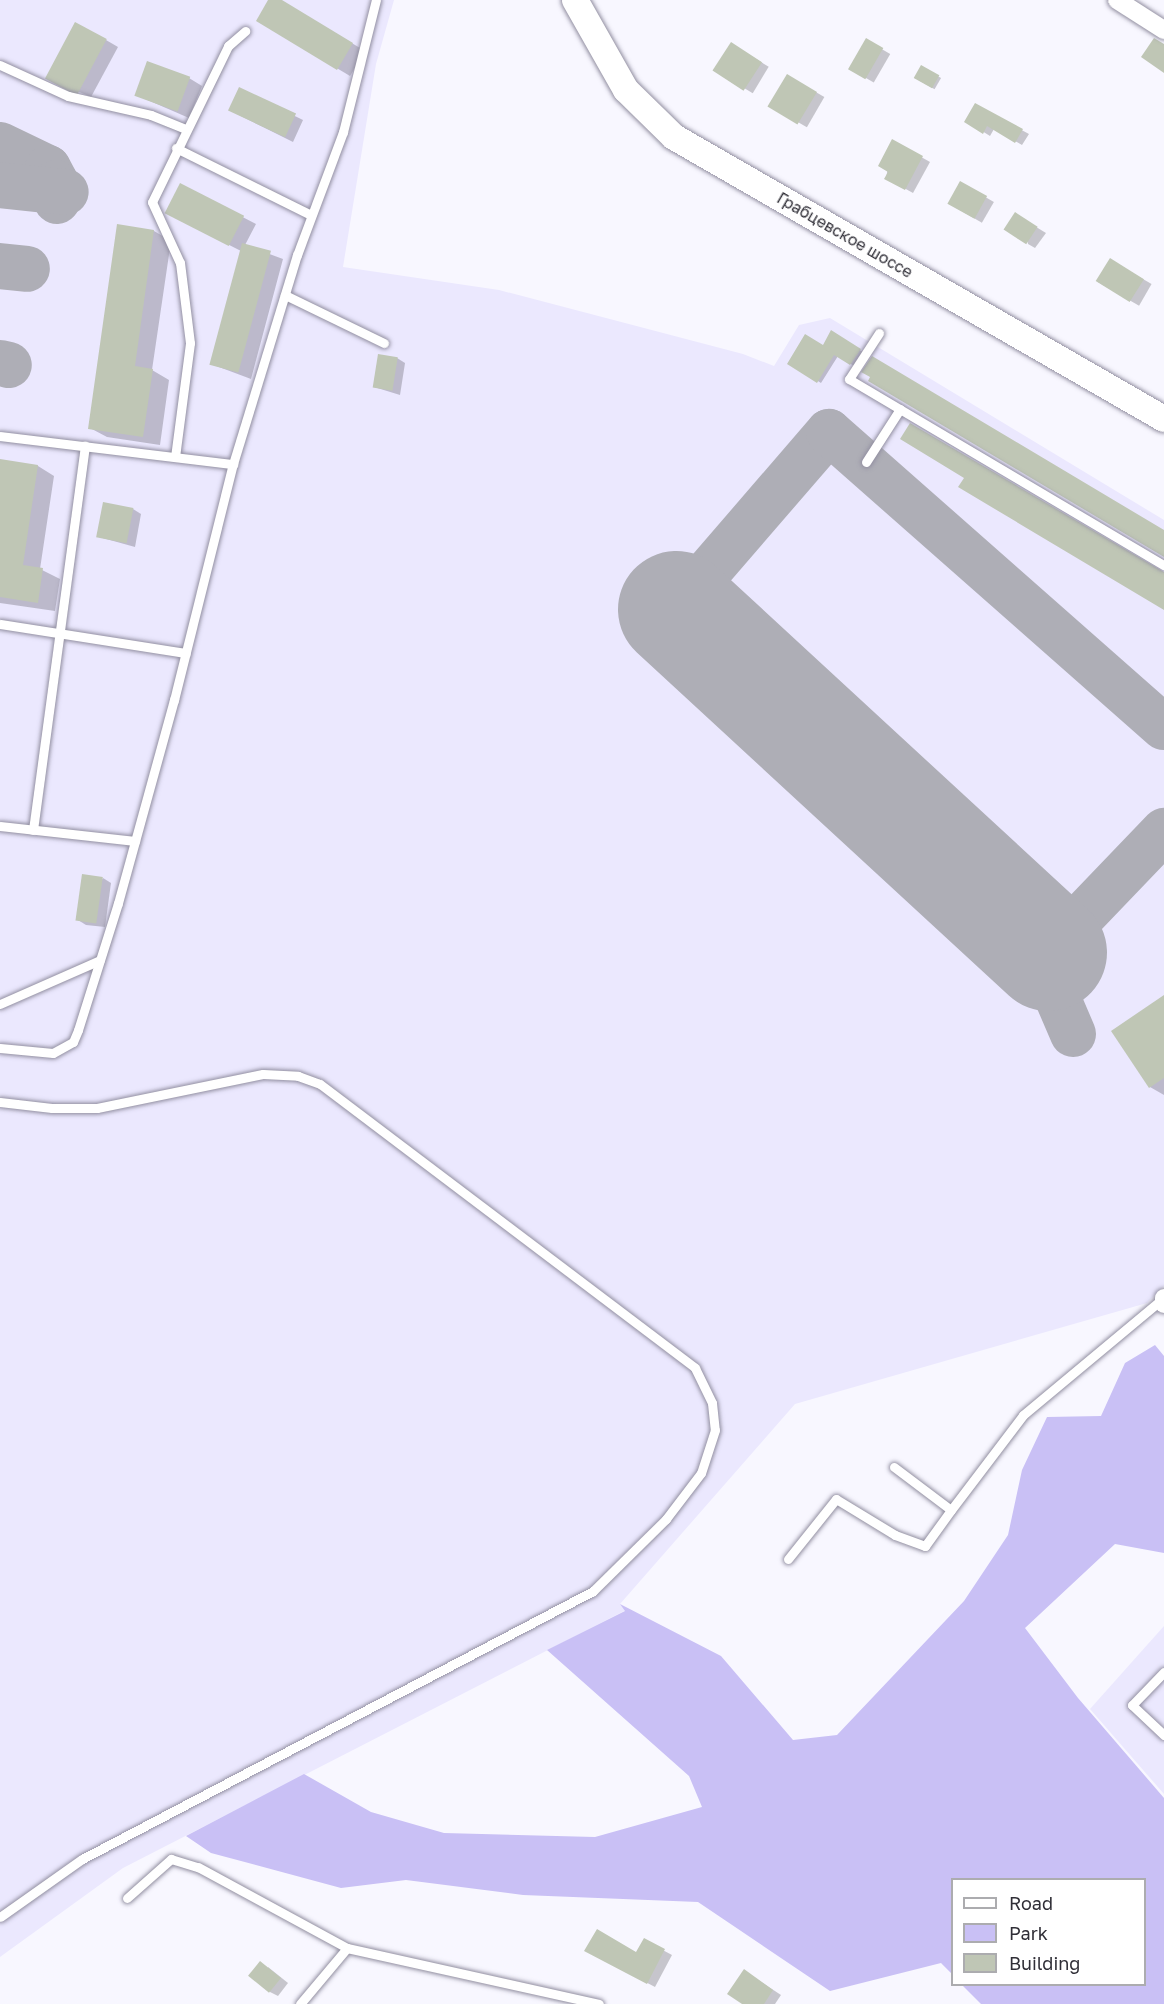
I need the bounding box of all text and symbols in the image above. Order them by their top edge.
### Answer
street label: Грабцевское шоссе [774,188,916,282]
legend [951,1878,1146,1986]
text: Road [1009,1892,1053,1914]
text: Park [1009,1922,1048,1944]
text: Building [1009,1952,1080,1974]

